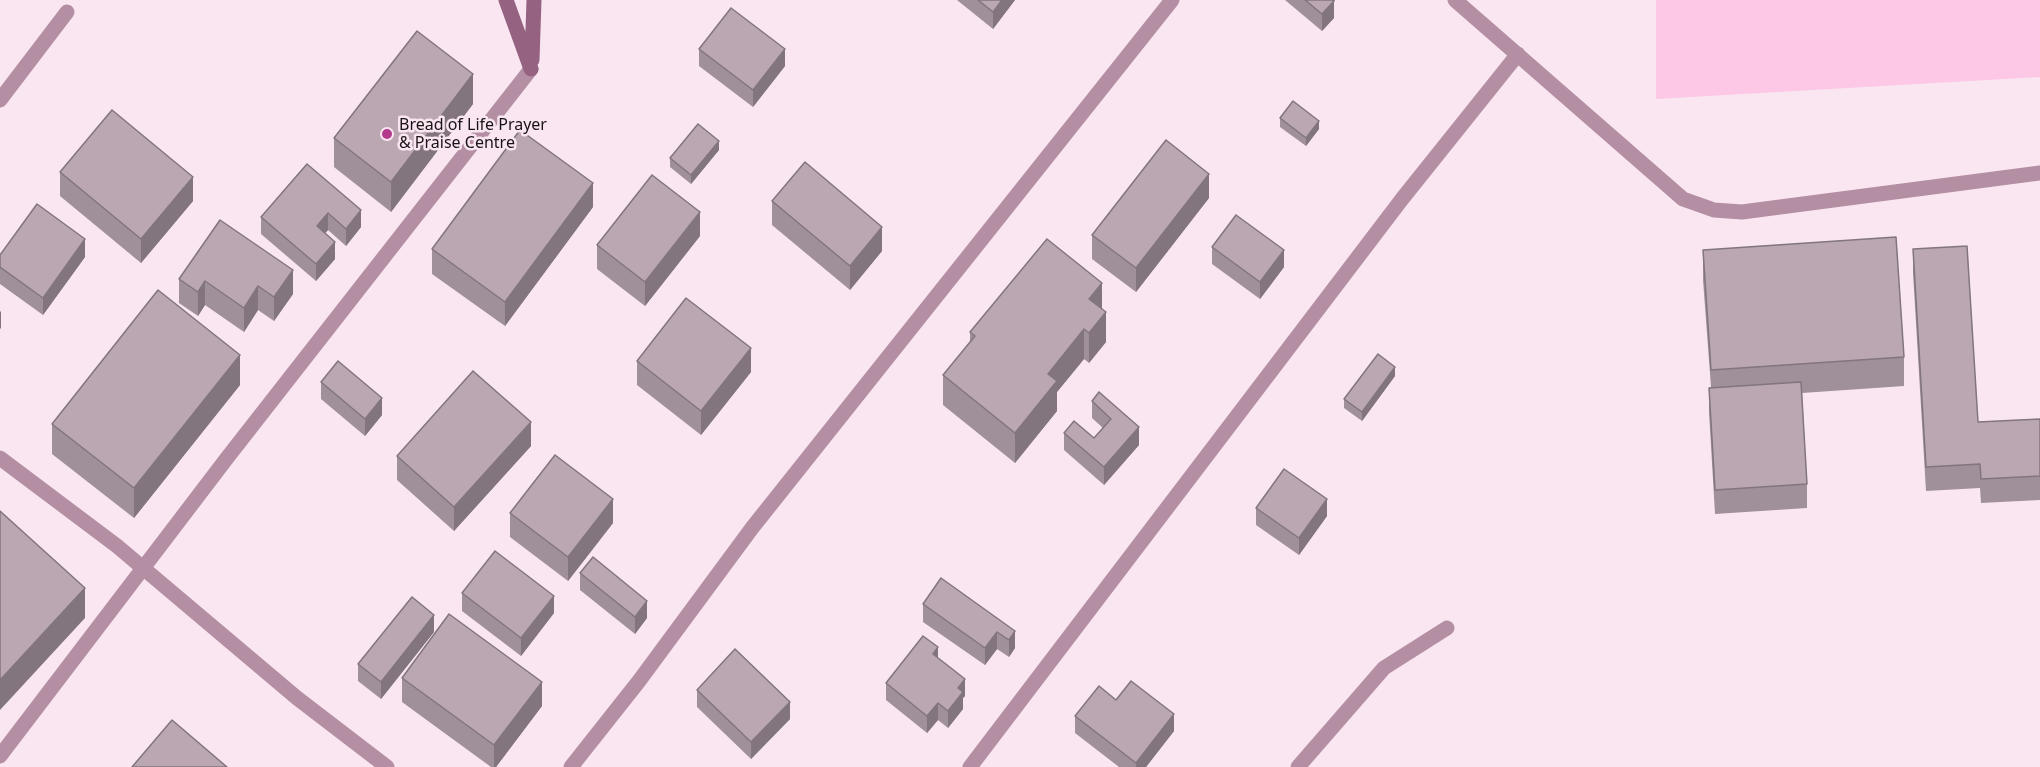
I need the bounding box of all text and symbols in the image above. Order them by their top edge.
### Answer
place label: Bread of Life Prayer & Praise Centre [399,115,547,153]
marker: Bread of Life Prayer & Praise Centre [380,127,394,141]

